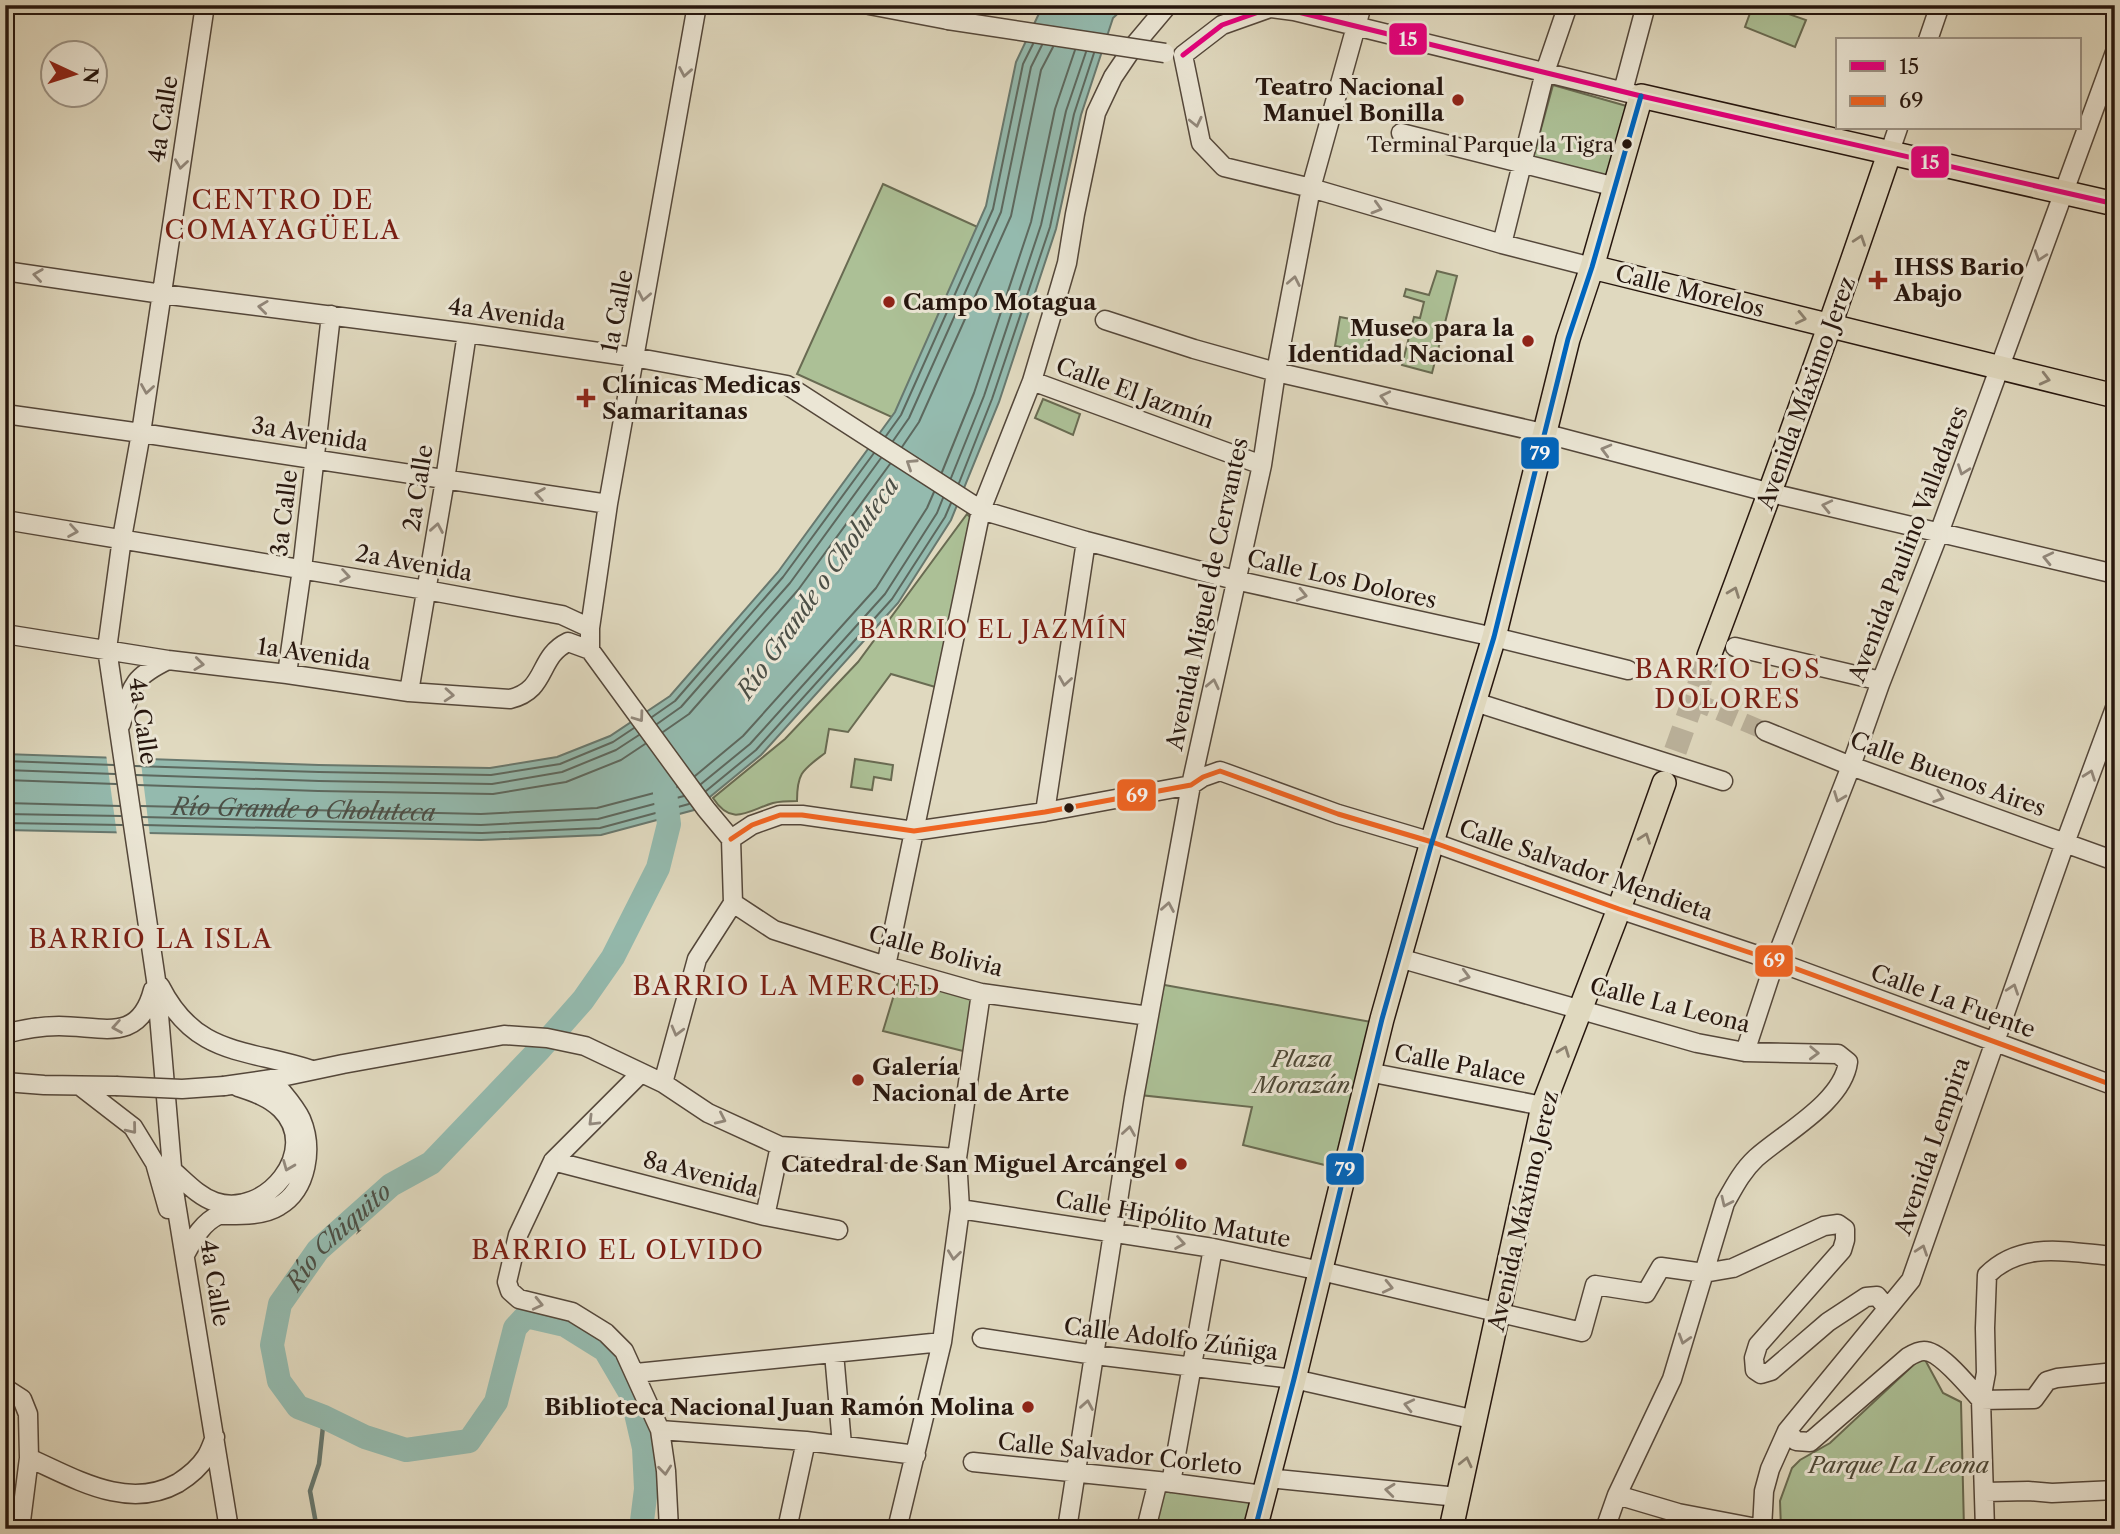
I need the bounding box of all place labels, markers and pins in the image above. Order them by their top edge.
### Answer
place label: Teatro Nacional Manuel Bonilla [1255,73,1445,127]
marker: Teatro Nacional Manuel Bonilla [1450,92,1466,108]
place label: Terminal Parque la Tigra [1367,132,1615,157]
marker: Terminal Parque la Tigra [1620,137,1634,151]
place label: IHSS Bario Abajo [1893,253,2024,307]
marker: IHSS Bario Abajo [1868,270,1888,290]
place label: Campo Motagua [903,288,1097,316]
marker: Campo Motagua [881,294,897,310]
place label: Museo para la Identidad Nacional [1287,314,1515,368]
marker: Museo para la Identidad Nacional [1520,333,1536,349]
place label: Clínicas Medicas Samaritanas [602,371,801,425]
marker: Clínicas Medicas Samaritanas [576,388,596,408]
unlabelled marker [1062,801,1076,815]
place label: Galería Nacional de Arte [872,1053,1069,1107]
marker: Galería Nacional de Arte [850,1072,866,1088]
place label: Catedral de San Miguel Arcángel [781,1150,1167,1178]
marker: Catedral de San Miguel Arcángel [1173,1156,1189,1172]
place label: Biblioteca Nacional Juan Ramón Molina [544,1393,1015,1421]
marker: Biblioteca Nacional Juan Ramón Molina [1020,1399,1036,1415]

